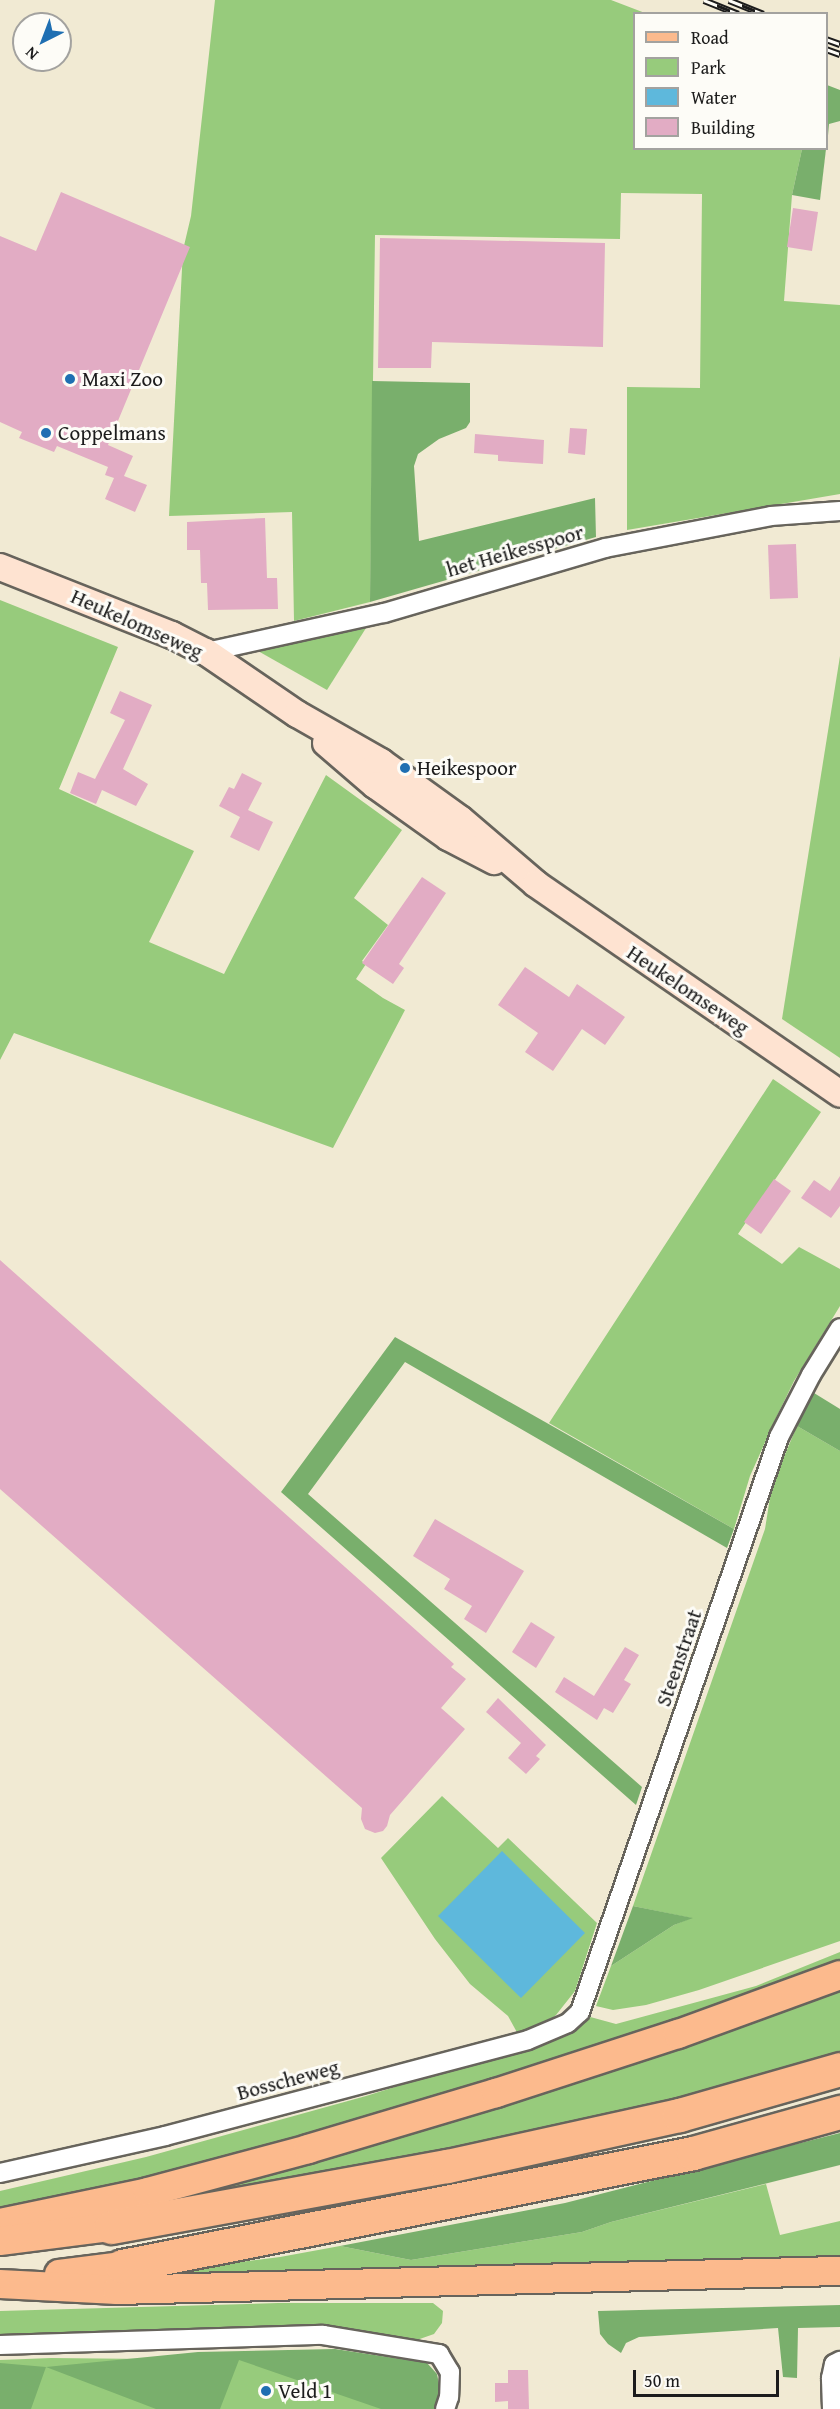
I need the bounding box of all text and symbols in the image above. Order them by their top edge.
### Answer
north arrow [12,12,72,72]
legend [633,12,828,150]
text: Road [691,24,729,51]
text: N [19,41,43,66]
text: Park [691,54,726,81]
text: Water [691,84,736,111]
text: Building [691,114,755,141]
place label: Maxi Zoo [82,366,163,392]
marker: Maxi Zoo [63,372,77,386]
place label: Coppelmans [58,420,166,446]
marker: Coppelmans [39,426,53,440]
street label: het Heikesspoor [443,519,587,583]
street label: Heukelomseweg [67,584,207,664]
place label: Heikespoor [417,755,517,781]
marker: Heikespoor [398,761,412,775]
street label: Heukelomseweg [622,940,754,1040]
street label: Steenstraat [651,1606,707,1710]
street label: Bosscheweg [234,2054,342,2106]
scale bar [636,2358,782,2396]
text: 50 m [644,2367,680,2394]
place label: Veld 1 [278,2378,332,2404]
marker: Veld 1 [259,2384,273,2398]

